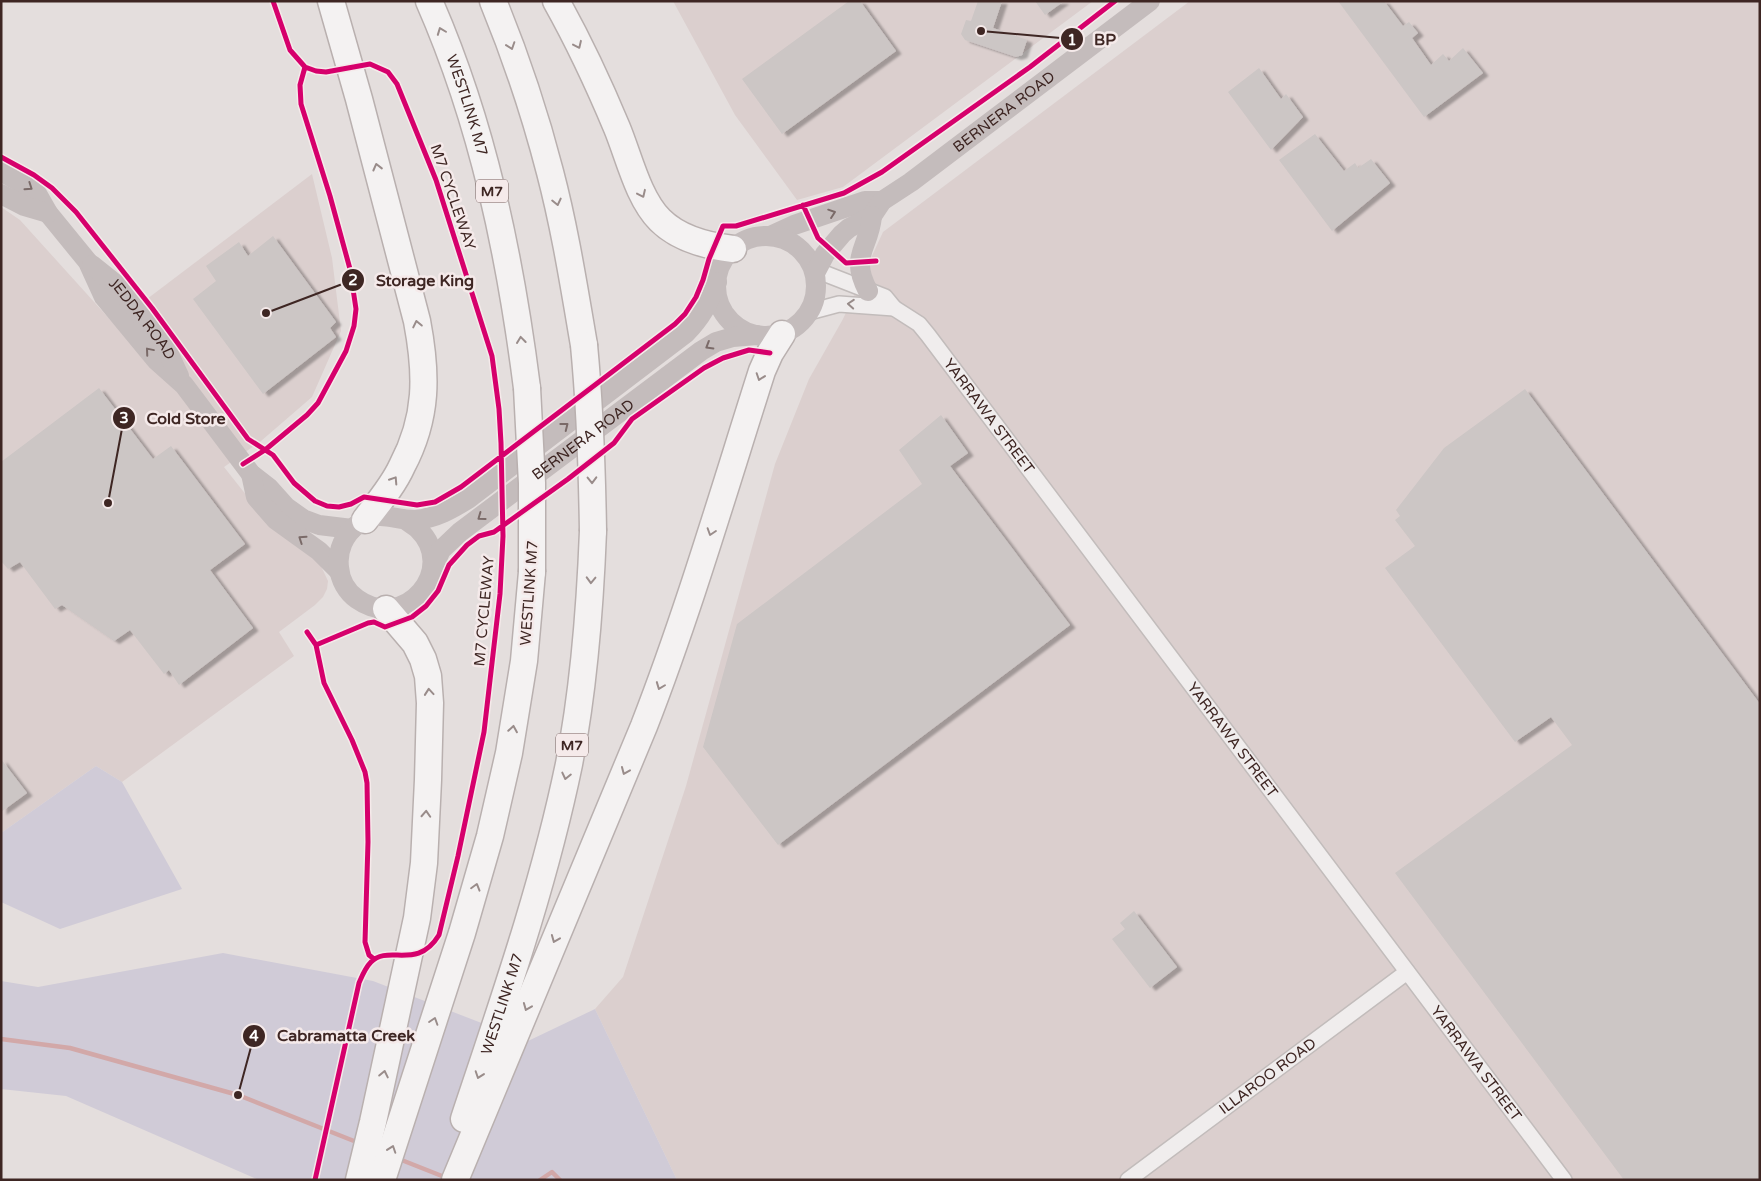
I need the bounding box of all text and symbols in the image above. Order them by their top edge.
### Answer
callout: BP [1059,24,1126,55]
one-way arrow [437,27,447,36]
text: BP [1094,30,1116,50]
text: 1 [1067,31,1077,49]
one-way arrow [572,39,582,48]
one-way arrow [505,42,515,50]
street label: WESTLINK M7 [442,52,492,158]
street label: BERNERA ROAD [949,67,1058,156]
street label: M7 CYCLEWAY [426,142,480,253]
one-way arrow [372,163,383,171]
road number: M7 [476,180,508,202]
one-way arrow [23,181,33,190]
one-way arrow [636,189,647,198]
one-way arrow [551,198,562,207]
one-way arrow [827,208,835,218]
callout: Storage King [341,264,484,295]
text: 2 [348,271,358,289]
text: Storage King [376,271,474,291]
street label: JEDDA ROAD [105,273,179,362]
one-way arrow [847,299,855,310]
one-way arrow [412,320,423,329]
one-way arrow [516,336,527,344]
one-way arrow [706,340,715,350]
one-way arrow [146,348,155,357]
street label: YARRAWA STREET [940,355,1038,477]
one-way arrow [756,372,766,381]
street label: BERNERA ROAD [528,395,638,484]
callout: Cold Store [112,402,236,433]
text: 3 [119,409,129,427]
text: Cold Store [146,409,226,429]
one-way arrow [559,423,569,432]
one-way arrow [387,477,397,486]
one-way arrow [587,477,597,485]
one-way arrow [477,511,487,520]
one-way arrow [707,527,717,535]
one-way arrow [299,536,308,545]
street label: WESTLINK M7 [516,540,542,646]
street label: M7 CYCLEWAY [470,554,498,667]
one-way arrow [585,576,596,584]
street label: YARRAWA STREET [1183,679,1282,801]
one-way arrow [656,681,666,690]
one-way arrow [424,687,435,695]
one-way arrow [507,724,518,732]
road number: M7 [556,734,588,756]
one-way arrow [621,766,632,775]
one-way arrow [561,771,572,780]
one-way arrow [421,810,432,818]
one-way arrow [470,883,480,891]
one-way arrow [551,934,561,943]
street label: WESTLINK M7 [477,951,527,1057]
street label: YARRAWA STREET [1427,1002,1525,1124]
one-way arrow [523,1003,533,1011]
one-way arrow [428,1017,438,1026]
callout: Cabramatta Creek [242,1020,425,1051]
text: Cabramatta Creek [277,1026,415,1046]
text: 4 [249,1027,259,1045]
street label: ILLAROO ROAD [1215,1034,1320,1118]
one-way arrow [378,1070,388,1078]
one-way arrow [475,1070,485,1078]
one-way arrow [387,1145,397,1153]

